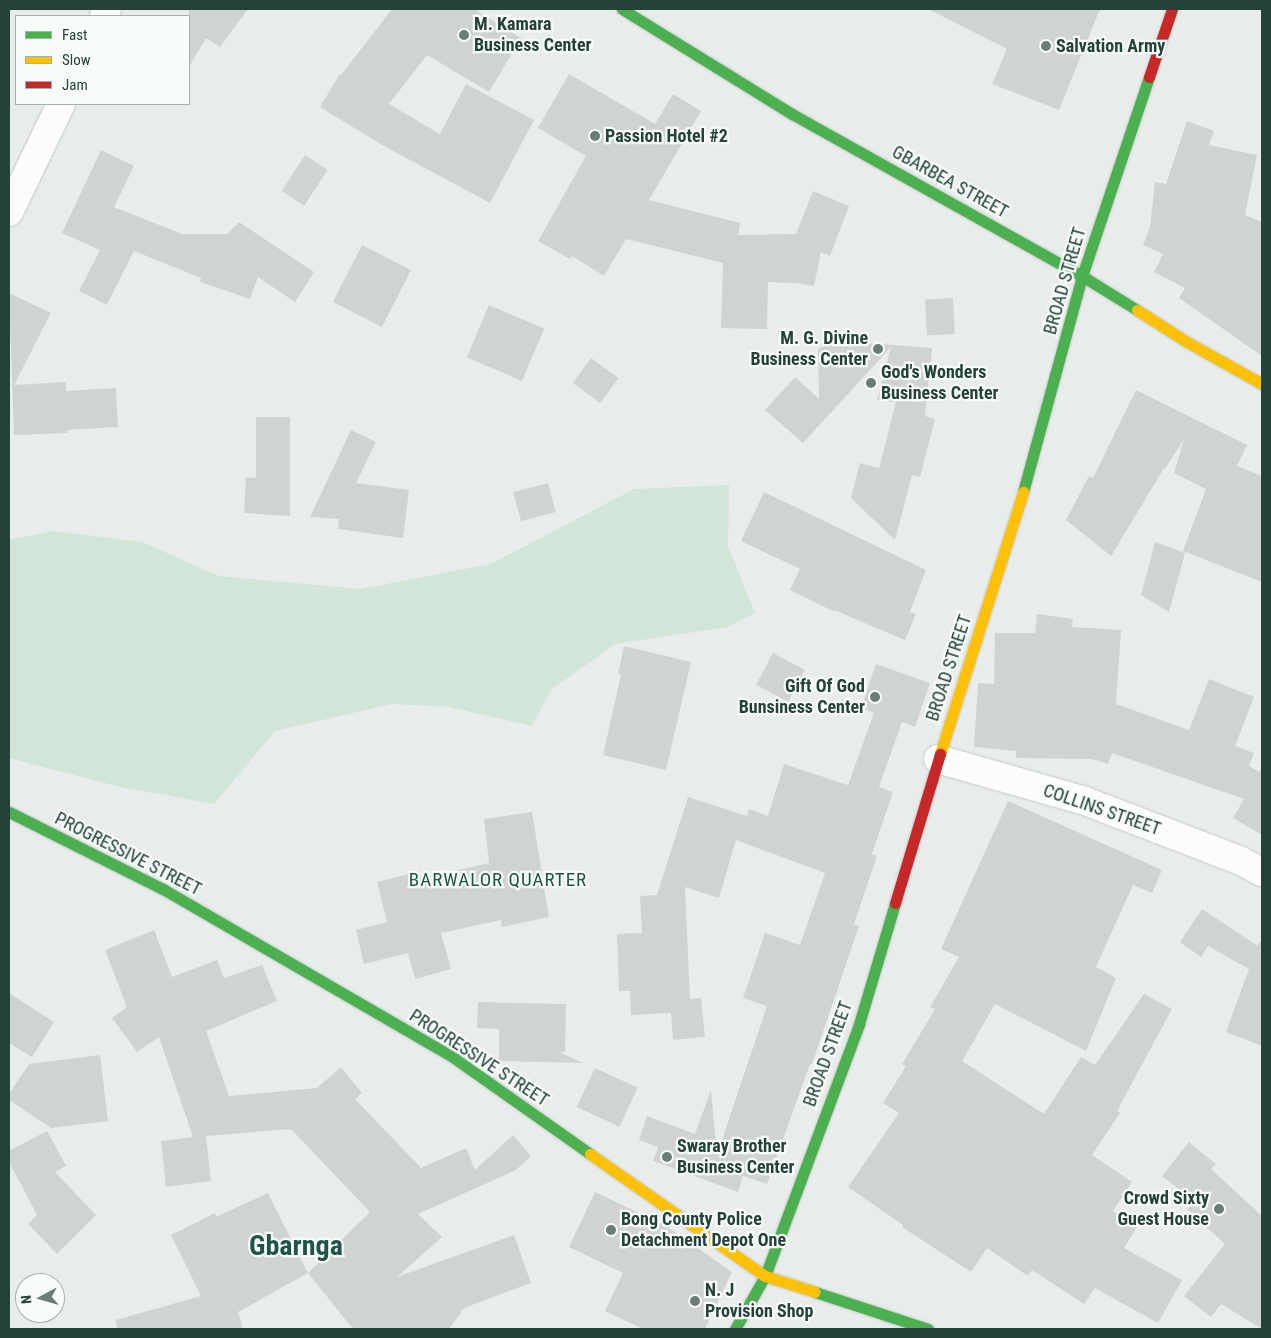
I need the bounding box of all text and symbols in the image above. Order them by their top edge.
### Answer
place label: M. Kamara Business Center [474,14,591,56]
legend [15,15,190,105]
text: Fast [62,26,87,44]
marker: M. Kamara Business Center [458,29,470,41]
place label: Salvation Army [1056,35,1165,57]
marker: Salvation Army [1040,40,1052,52]
text: Slow [62,51,91,69]
text: Jam [62,76,88,94]
place label: Passion Hotel #2 [605,125,728,147]
marker: Passion Hotel #2 [589,130,601,142]
street label: GBARBEA STREET [888,141,1012,223]
street label: BROAD STREET [1039,225,1091,337]
place label: M. G. Divine Business Center [751,328,868,370]
marker: M. G. Divine Business Center [872,343,884,355]
place label: God's Wonders Business Center [881,362,998,404]
marker: God's Wonders Business Center [865,377,877,389]
street label: BROAD STREET [922,612,976,724]
place label: Gift Of God Bunsiness Center [739,676,865,719]
marker: Gift Of God Bunsiness Center [869,691,881,703]
street label: COLLINS STREET [1040,780,1164,840]
street label: PROGRESSIVE STREET [51,808,205,900]
district label: BARWALOR QUARTER [407,869,589,891]
street label: BROAD STREET [799,998,857,1110]
street label: PROGRESSIVE STREET [405,1005,553,1111]
place label: Swaray Brother Business Center [677,1136,794,1178]
marker: Swaray Brother Business Center [661,1151,673,1163]
place label: Crowd Sixty Guest House [1118,1188,1209,1230]
marker: Crowd Sixty Guest House [1213,1203,1225,1215]
place label: Bong County Police Detachment Depot One [621,1209,786,1252]
marker: Bong County Police Detachment Depot One [605,1224,617,1236]
district label: Gbarnga [249,1229,343,1263]
north arrow [15,1273,65,1323]
place label: N. J Provision Shop [705,1280,813,1322]
text: N [18,1294,34,1305]
marker: N. J Provision Shop [689,1295,701,1307]

